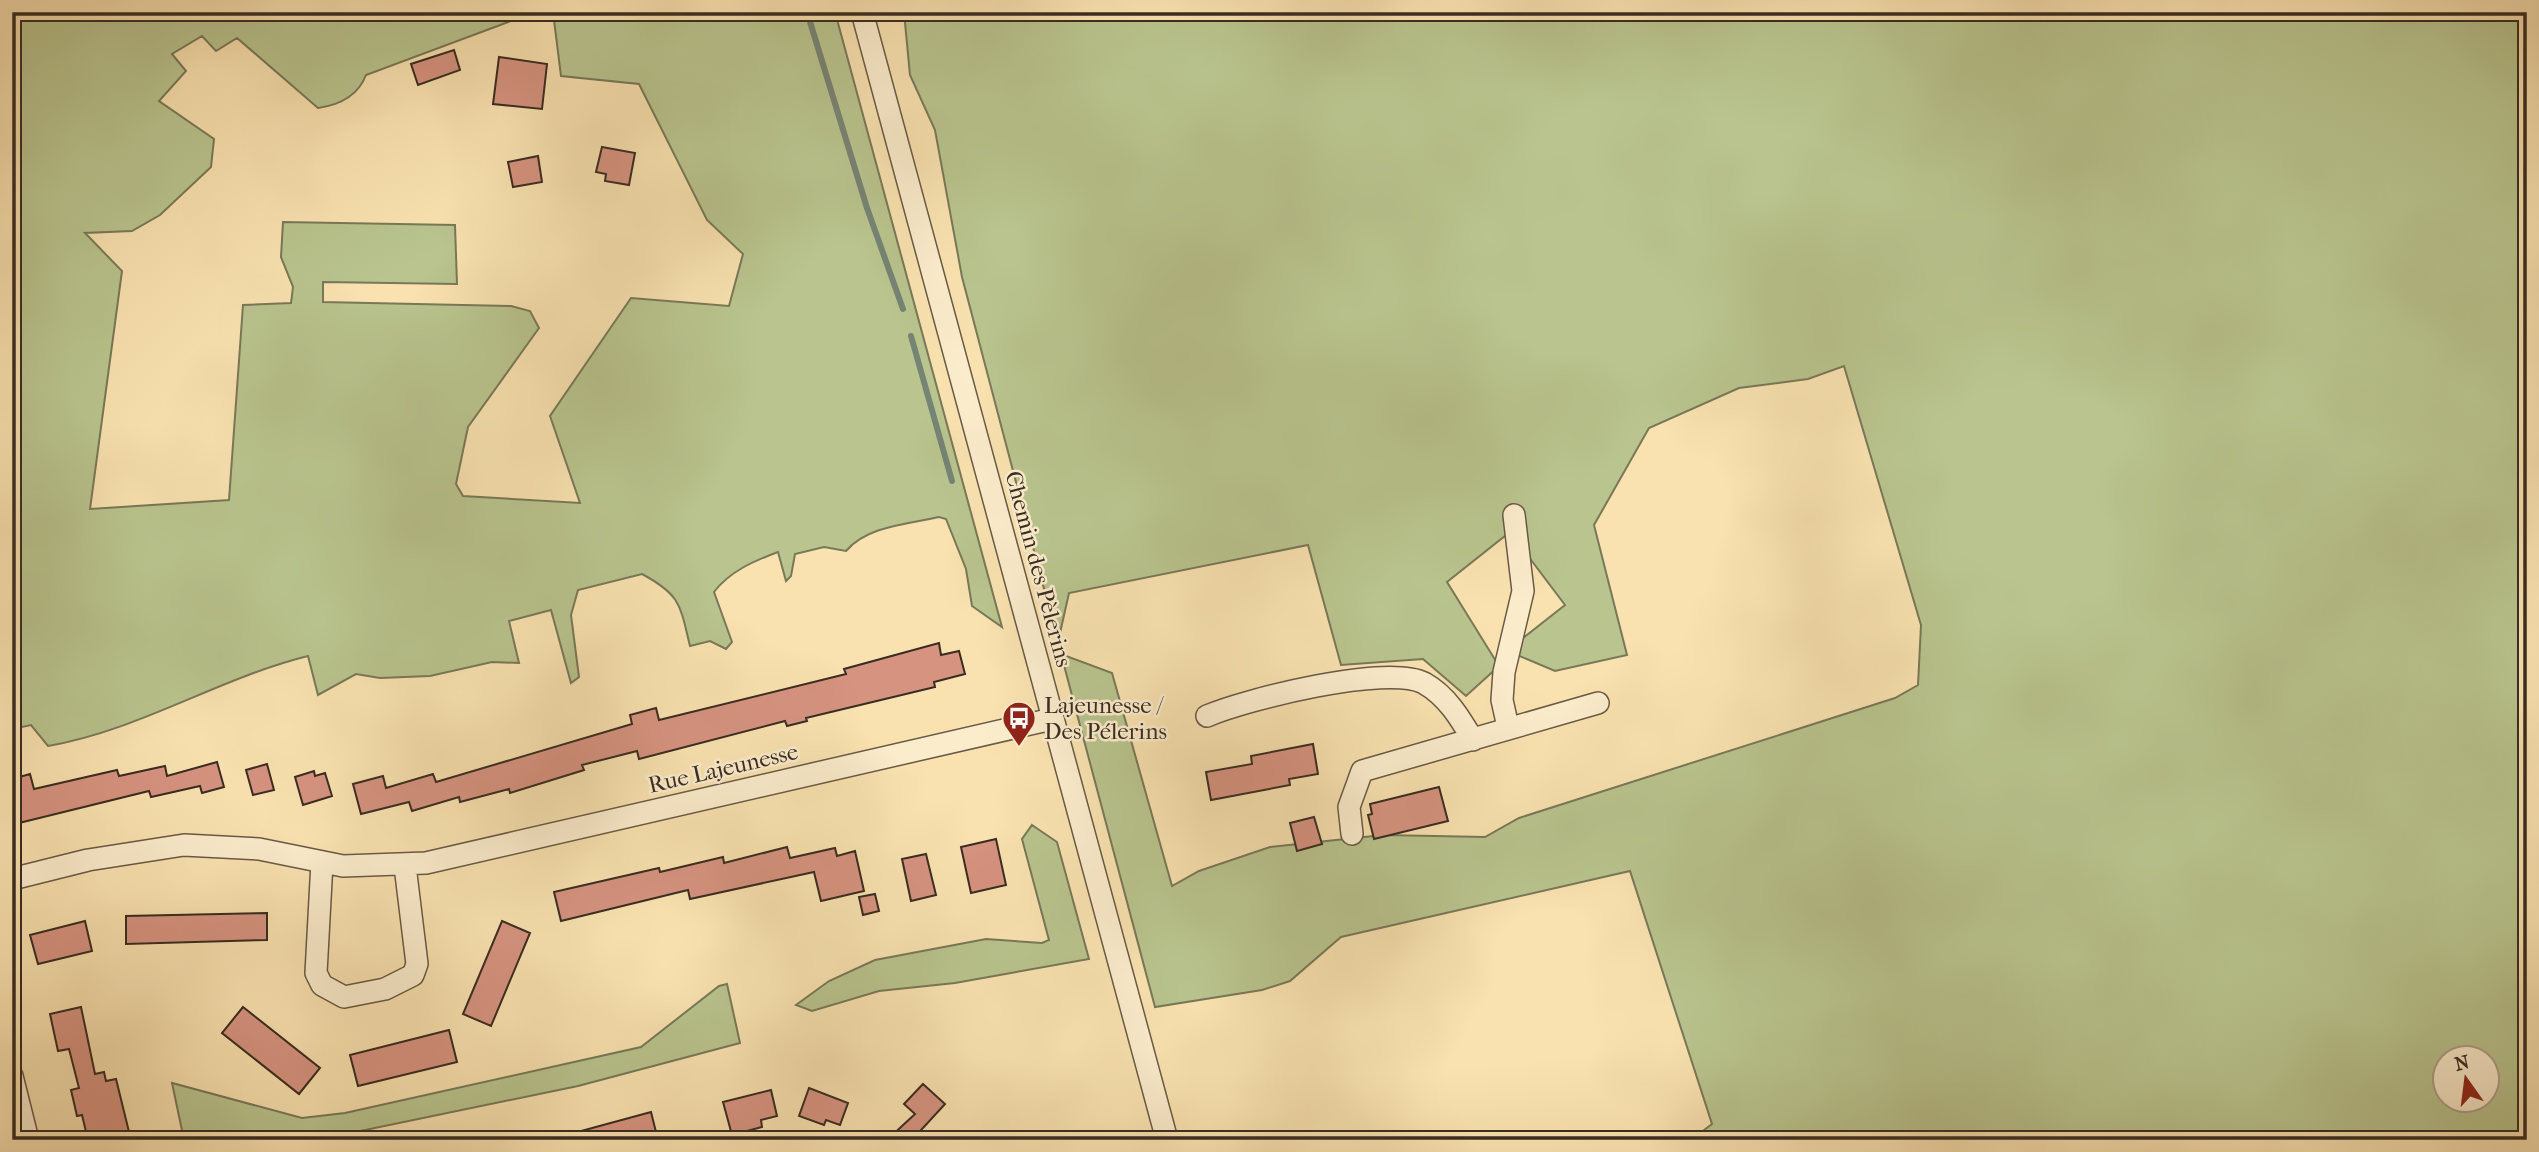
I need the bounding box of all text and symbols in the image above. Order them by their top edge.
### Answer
street label: Chemin des Pèlerins [999,468,1078,670]
place label: Lajeunesse / Des Pélerins [1044,692,1167,745]
bus stop icon: Lajeunesse / Des Pélerins [1000,699,1038,748]
street label: Rue Lajeunesse [645,738,801,799]
north arrow [2430,1044,2500,1114]
text: N [2452,1051,2472,1076]

